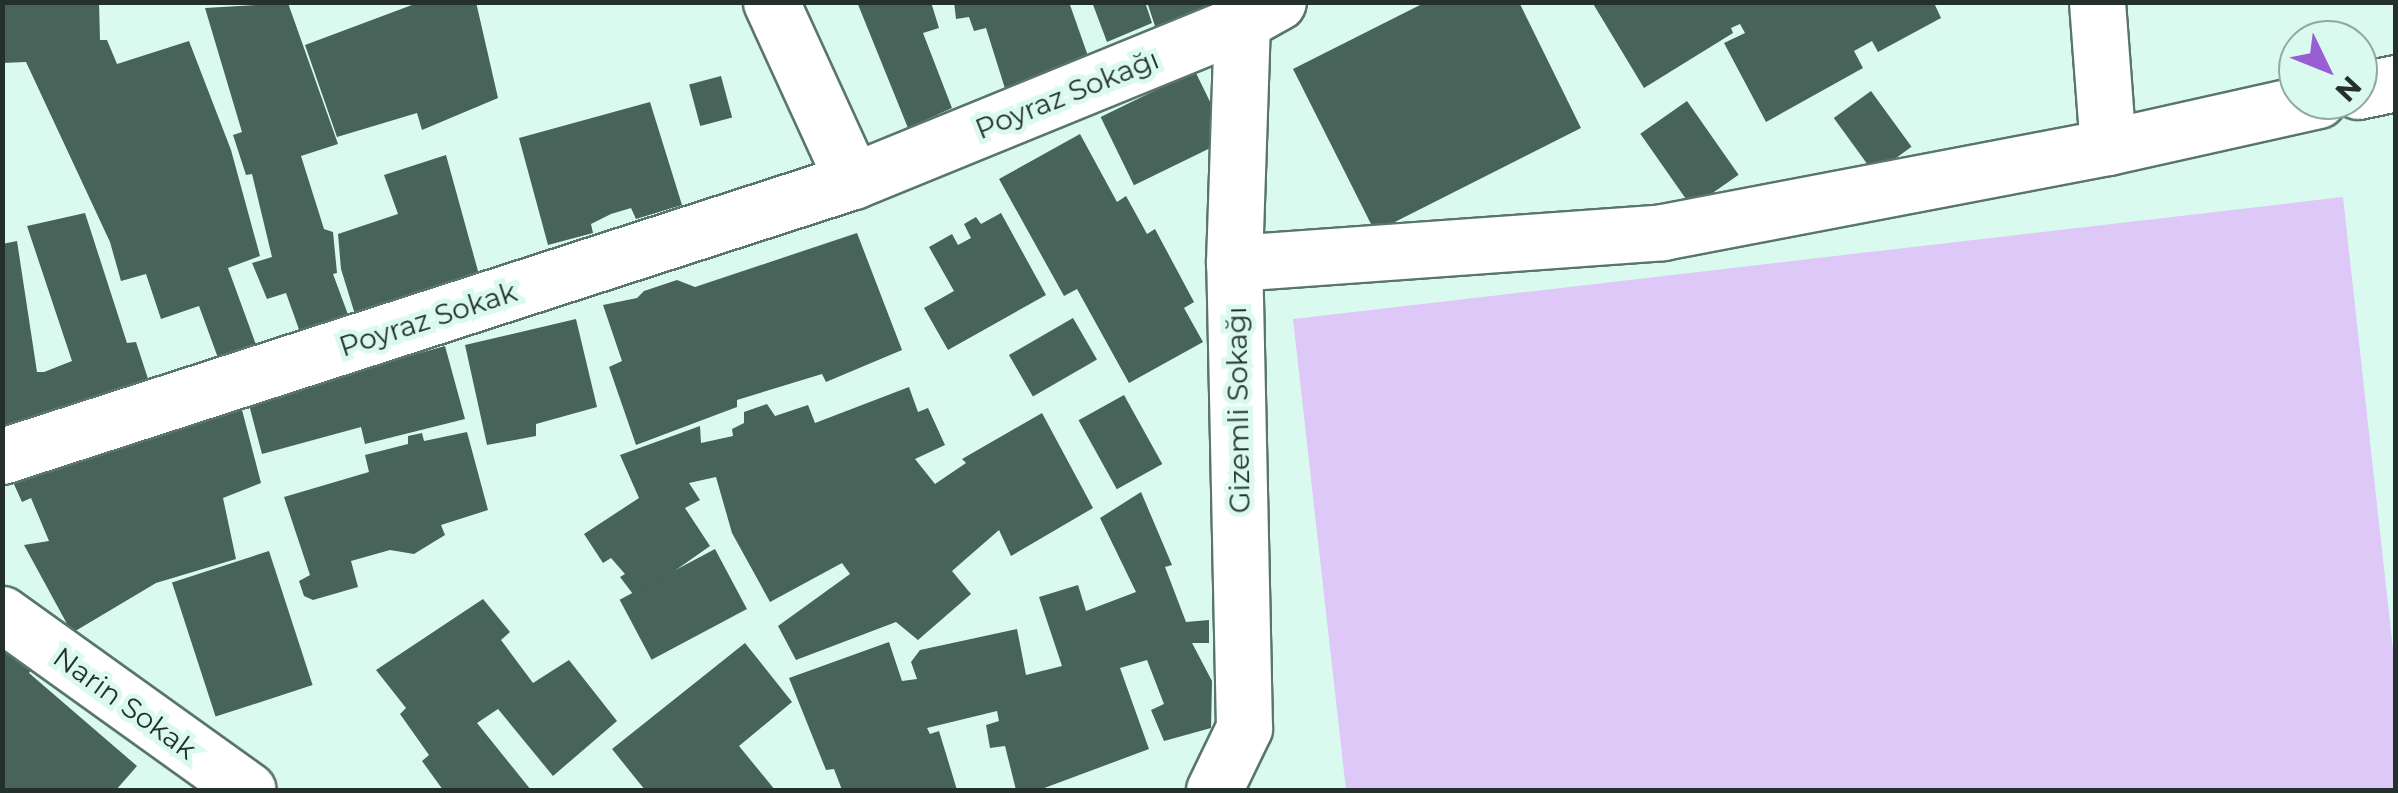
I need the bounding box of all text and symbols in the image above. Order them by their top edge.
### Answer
north arrow [2278,20,2378,120]
street label: Poyraz Sokağı [970,42,1164,146]
text: N [2328,69,2369,109]
street label: Poyraz Sokak [335,274,521,364]
street label: Gizemli Sokağı [1219,306,1257,514]
street label: Narin Sokak [47,640,203,766]

